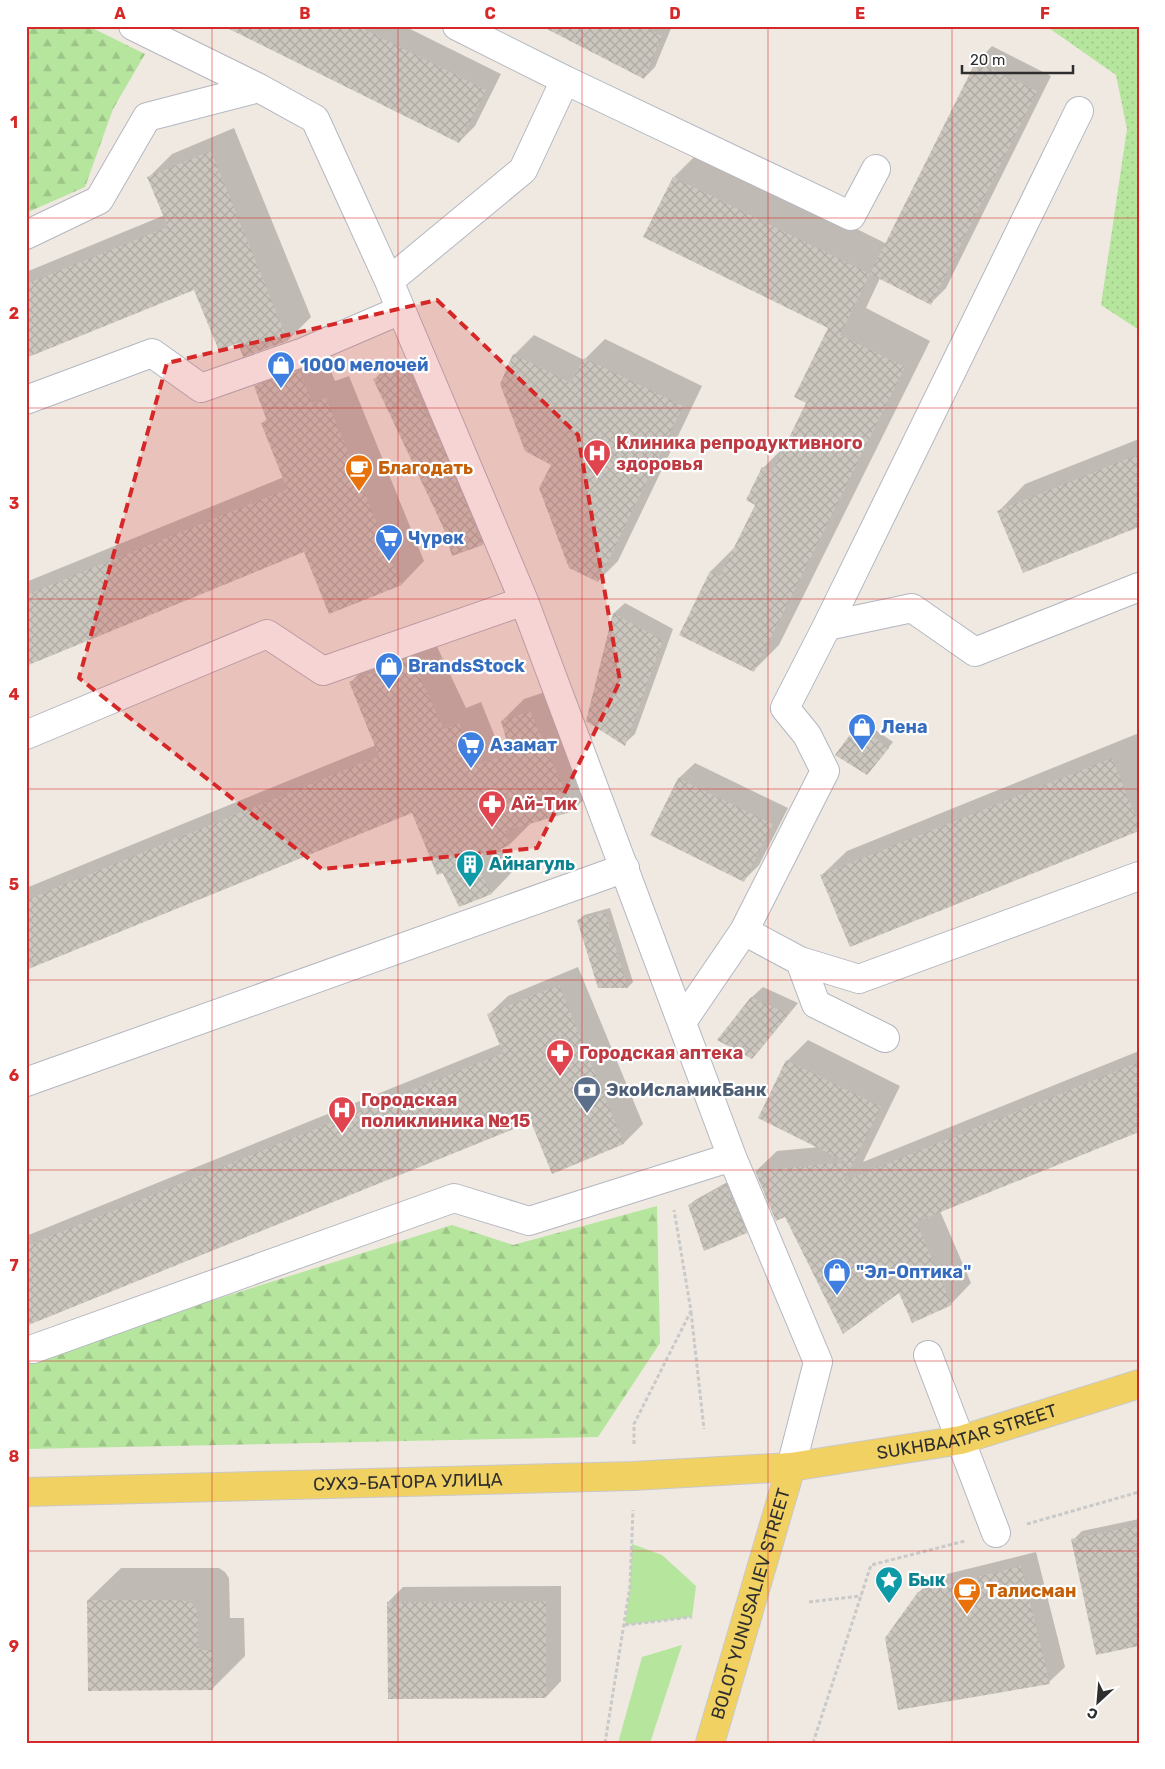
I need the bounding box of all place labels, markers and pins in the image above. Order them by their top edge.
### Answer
shop icon: 1000 мелочей [266,350,296,389]
place label: 1000 мелочей [300,354,428,376]
place label: Клиника репродуктивного здоровья [616,432,863,475]
hospital icon: Клиника репродуктивного здоровья [582,438,612,477]
cafe icon: Благодать [344,453,374,492]
place label: Благодать [378,457,473,479]
supermarket icon: Чүрөк [374,523,404,562]
place label: Чүрөк [408,527,464,549]
shop icon: BrandsStock [374,651,404,690]
place label: BrandsStock [408,655,525,677]
shop icon: Лена [847,712,877,751]
place label: Лена [881,716,928,738]
supermarket icon: Азамат [456,730,486,769]
place label: Азамат [490,734,557,756]
pharmacy icon: Ай-Тик [477,789,507,828]
place label: Ай-Тик [511,793,578,815]
building icon: Айнагуль [455,849,485,888]
place label: Айнагуль [489,853,575,875]
pharmacy icon: Городская аптека [545,1038,575,1077]
place label: Городская аптека [579,1042,743,1064]
bank icon: ЭкоИсламикБанк [572,1075,602,1114]
place label: ЭкоИсламикБанк [606,1079,767,1101]
place label: Городская поликлиника №15 [361,1089,530,1132]
hospital icon: Городская поликлиника №15 [327,1095,357,1134]
shop icon: "Эл-Оптика" [822,1257,852,1296]
place label: "Эл-Оптика" [856,1261,971,1283]
place icon: Бык [874,1565,904,1604]
place label: Бык [908,1569,946,1591]
cafe icon: Талисман [952,1576,982,1615]
place label: Талисман [986,1580,1076,1602]

